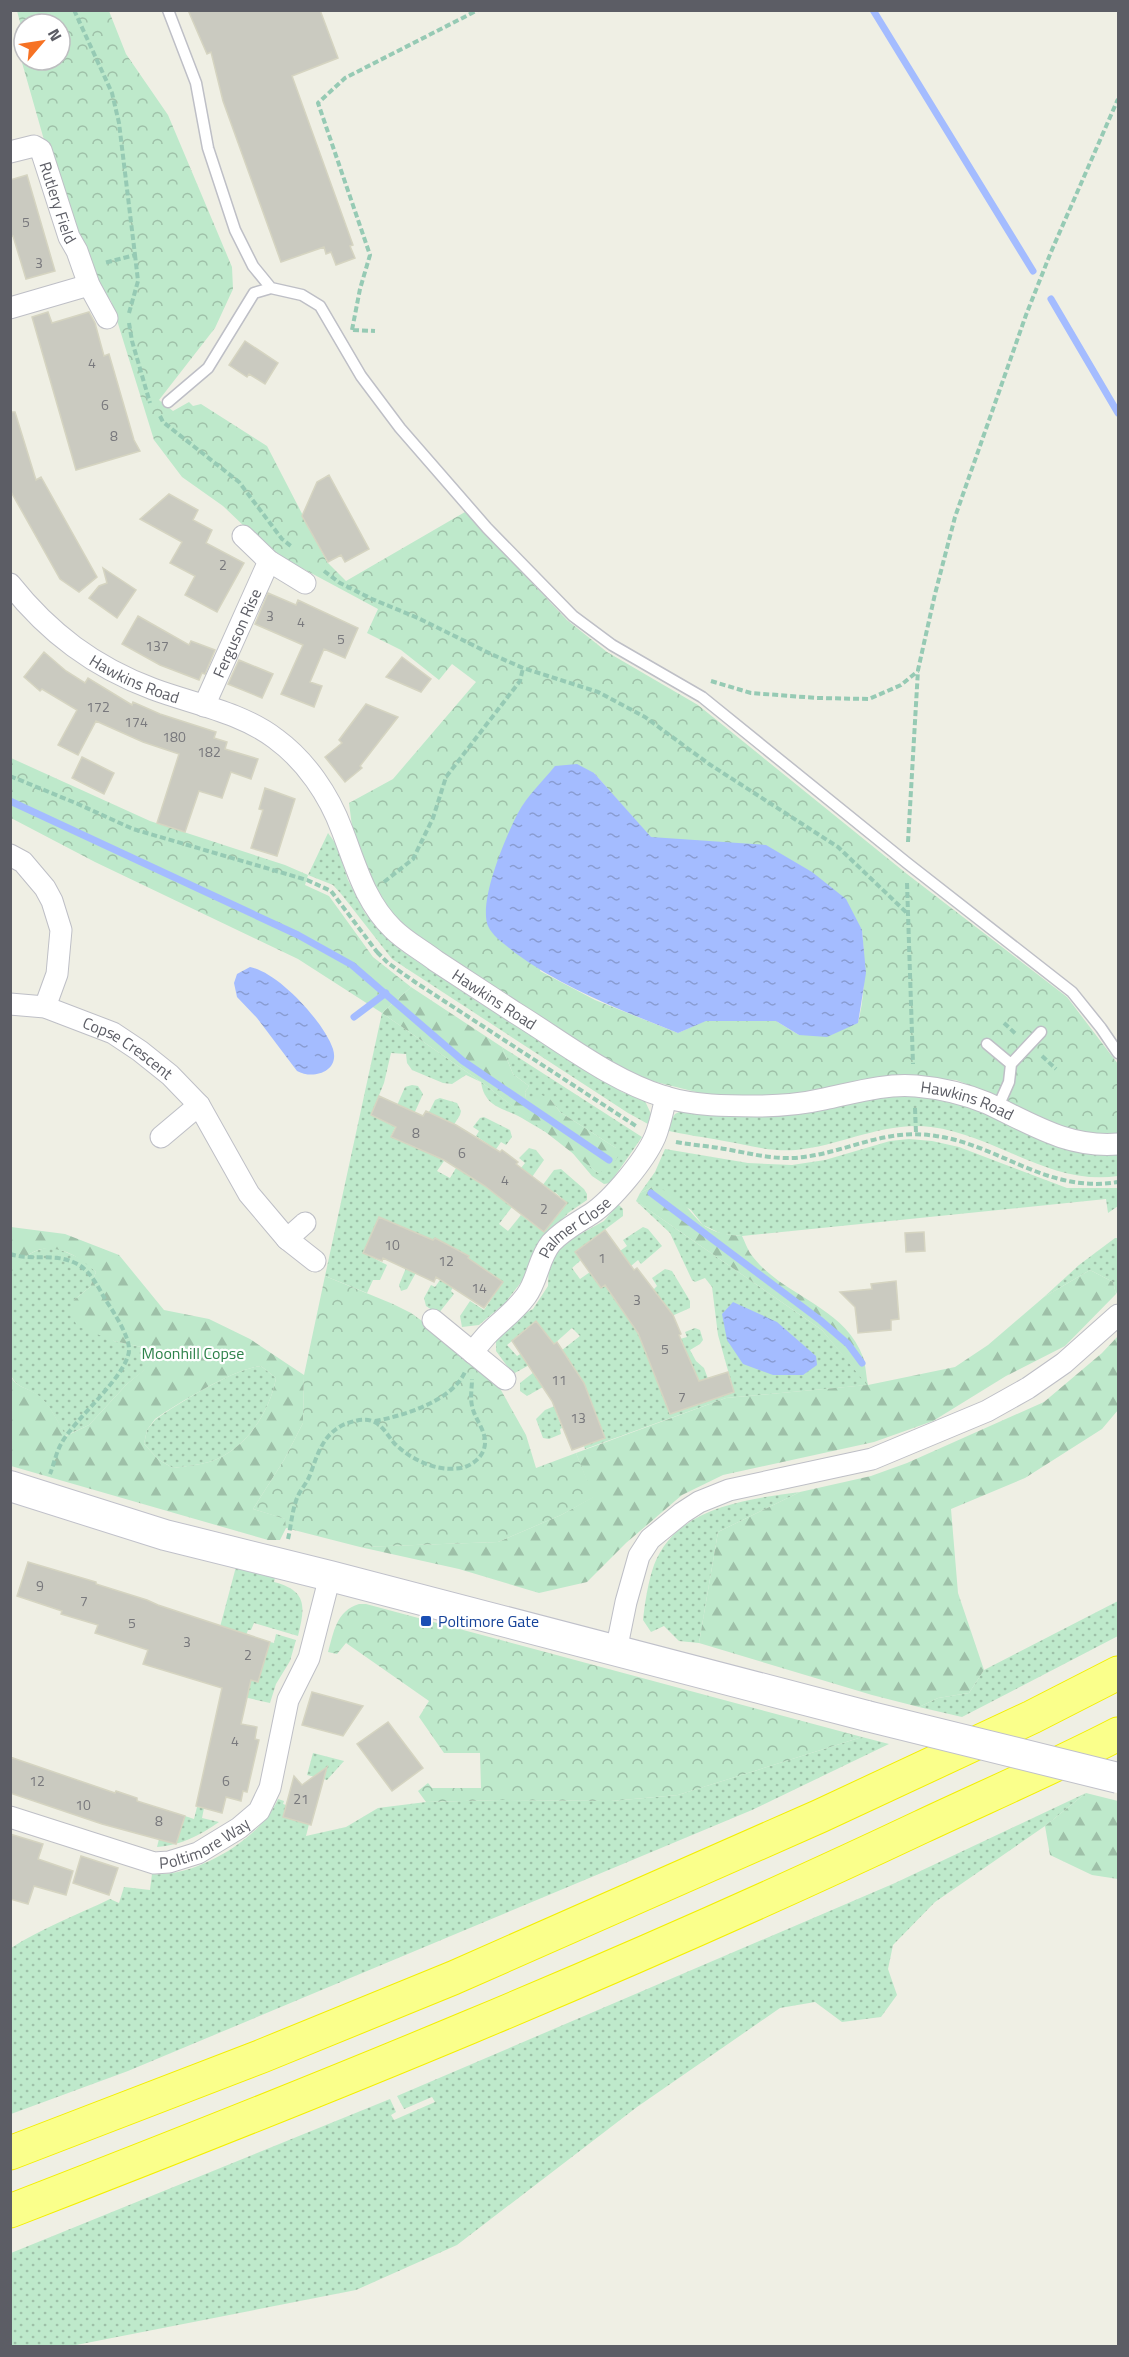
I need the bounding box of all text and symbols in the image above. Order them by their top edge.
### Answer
north arrow [12,12,72,72]
text: N [42,24,68,45]
street label: Rutlery Field [34,159,82,248]
house number: 5 [22,211,30,232]
house number: 3 [35,252,43,273]
house number: 4 [88,352,96,373]
house number: 6 [101,394,109,415]
house number: 8 [110,425,118,446]
house number: 2 [219,554,227,575]
street label: Ferguson Rise [206,585,267,681]
house number: 3 [266,605,274,626]
house number: 4 [297,611,305,632]
house number: 5 [337,628,345,649]
house number: 137 [145,635,169,656]
street label: Hawkins Road [85,648,183,709]
house number: 172 [86,696,110,717]
house number: 174 [124,711,148,732]
house number: 180 [162,726,186,747]
house number: 182 [197,741,221,762]
street label: Hawkins Road [448,963,542,1035]
street label: Copse Crescent [79,1011,178,1085]
street label: Hawkins Road [919,1075,1018,1126]
house number: 8 [412,1122,420,1143]
house number: 6 [458,1142,466,1163]
house number: 4 [501,1169,509,1190]
street label: Palmer Close [532,1191,616,1262]
house number: 2 [540,1198,548,1219]
house number: 10 [384,1234,400,1255]
house number: 1 [598,1247,606,1268]
house number: 12 [438,1250,454,1271]
house number: 14 [471,1277,487,1298]
house number: 3 [633,1289,641,1310]
house number: 5 [661,1338,669,1359]
park label: Moonhill Copse [142,1341,244,1365]
house number: 11 [551,1369,567,1390]
house number: 7 [678,1386,686,1407]
house number: 13 [570,1407,586,1428]
house number: 9 [36,1575,44,1596]
house number: 7 [80,1590,88,1611]
place label: Poltimore Gate [438,1609,539,1633]
house number: 5 [128,1612,136,1633]
marker: Poltimore Gate [419,1614,433,1628]
house number: 3 [183,1631,191,1652]
house number: 2 [244,1644,252,1665]
house number: 4 [231,1730,239,1751]
house number: 12 [29,1770,45,1791]
house number: 6 [222,1770,230,1791]
house number: 21 [293,1788,309,1809]
house number: 10 [75,1794,91,1815]
house number: 8 [155,1810,163,1831]
street label: Poltimore Way [158,1812,255,1875]

